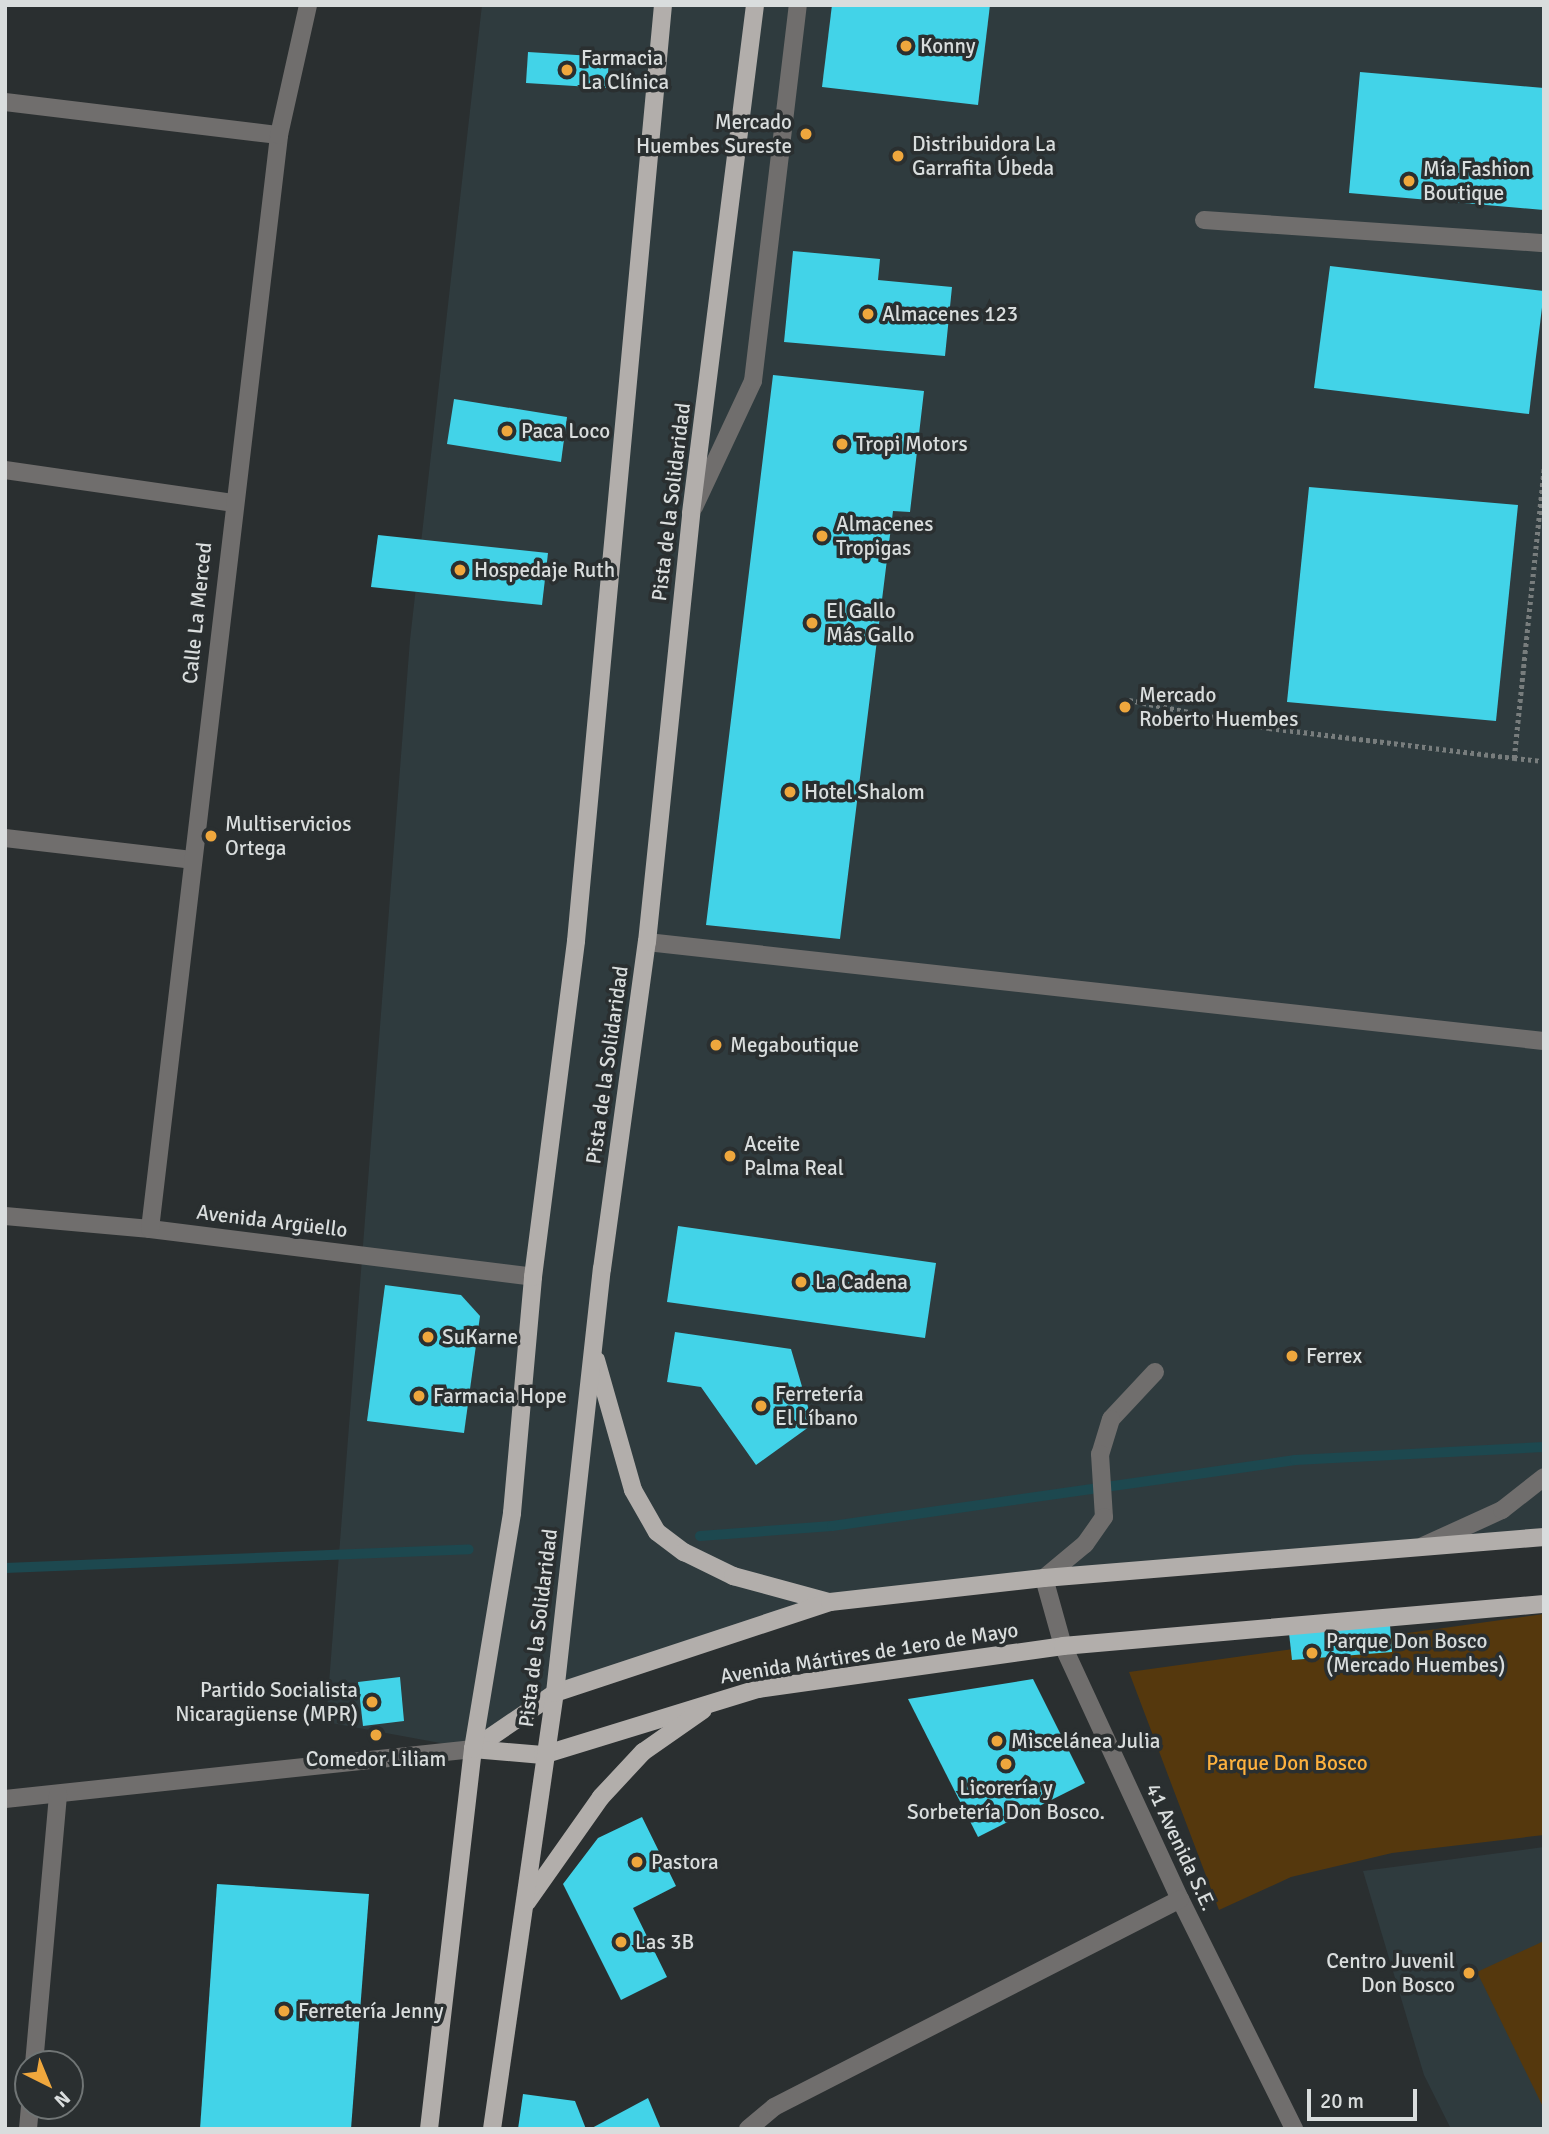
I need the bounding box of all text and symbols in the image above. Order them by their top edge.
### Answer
place label: Konny [920,33,975,59]
marker: Konny [898,38,914,54]
place label: Farmacia La Clínica [581,45,669,95]
marker: Farmacia La Clínica [559,62,575,78]
place label: Mercado Huembes Sureste [636,109,792,159]
marker: Mercado Huembes Sureste [798,126,814,142]
place label: Distribuidora La Garrafita Úbeda [912,131,1056,181]
marker: Distribuidora La Garrafita Úbeda [890,148,906,164]
place label: Mía Fashion Boutique [1423,156,1530,206]
marker: Mía Fashion Boutique [1401,173,1417,189]
place label: Almacenes 123 [882,301,1018,327]
marker: Almacenes 123 [860,306,876,322]
street label: Pista de la Solidaridad [646,401,696,603]
place label: Paca Loco [521,418,610,444]
marker: Paca Loco [499,423,515,439]
place label: Tropi Motors [856,431,968,457]
marker: Tropi Motors [834,436,850,452]
place label: Almacenes Tropigas [836,511,934,561]
marker: Almacenes Tropigas [814,528,830,544]
street label: Calle La Merced [177,541,217,685]
place label: Hospedaje Ruth [474,557,615,583]
marker: Hospedaje Ruth [452,562,468,578]
place label: El Gallo Más Gallo [826,598,914,648]
marker: El Gallo Más Gallo [804,615,820,631]
place label: Mercado Roberto Huembes [1139,682,1298,732]
marker: Mercado Roberto Huembes [1117,699,1133,715]
place label: Hotel Shalom [804,779,925,805]
marker: Hotel Shalom [782,784,798,800]
place label: Multiservicios Ortega [225,811,351,861]
marker: Multiservicios Ortega [203,828,219,844]
street label: Pista de la Solidaridad [581,964,633,1166]
place label: Megaboutique [730,1032,859,1058]
marker: Megaboutique [708,1037,724,1053]
place label: Aceite Palma Real [744,1131,844,1181]
marker: Aceite Palma Real [722,1148,738,1164]
street label: Avenida Argüello [195,1199,349,1243]
place label: La Cadena [815,1269,908,1295]
marker: La Cadena [793,1274,809,1290]
place label: SuKarne [442,1324,518,1350]
marker: SuKarne [420,1329,436,1345]
place label: Ferrex [1306,1343,1362,1369]
marker: Ferrex [1284,1348,1300,1364]
place label: Ferretería El Líbano [775,1381,864,1431]
place label: Farmacia Hope [433,1383,567,1409]
marker: Farmacia Hope [411,1388,427,1404]
marker: Ferretería El Líbano [753,1398,769,1414]
street label: Pista de la Solidaridad [513,1527,563,1729]
street label: Avenida Mártires de 1ero de Mayo [718,1617,1020,1689]
place label: Parque Don Bosco (Mercado Huembes) [1326,1628,1505,1678]
marker: Parque Don Bosco (Mercado Huembes) [1304,1645,1320,1661]
place label: Partido Socialista Nicaragüense (MPR) [175,1677,358,1727]
marker: Partido Socialista Nicaragüense (MPR) [364,1694,380,1710]
marker: Comedor Liliam [368,1727,384,1743]
place label: Miscelánea Julia [1011,1728,1161,1754]
marker: Miscelánea Julia [989,1733,1005,1749]
place label: Comedor Liliam [306,1746,446,1772]
park label: Parque Don Bosco [1206,1750,1368,1776]
marker: Licorería y Sorbetería Don Bosco. [998,1756,1014,1772]
place label: Licorería y Sorbetería Don Bosco. [907,1775,1105,1825]
street label: 41 Avenida S.E. [1140,1779,1222,1915]
place label: Pastora [651,1849,719,1875]
marker: Pastora [629,1854,645,1870]
place label: Las 3B [635,1929,694,1955]
marker: Las 3B [613,1934,629,1950]
place label: Centro Juvenil Don Bosco [1326,1948,1455,1998]
marker: Centro Juvenil Don Bosco [1461,1965,1477,1981]
place label: Ferretería Jenny [298,1998,443,2024]
marker: Ferretería Jenny [276,2003,292,2019]
north arrow [14,2050,84,2120]
scale bar [1311,2074,1421,2118]
text: N [49,2086,75,2112]
text: 20 m [1320,2088,1364,2114]

